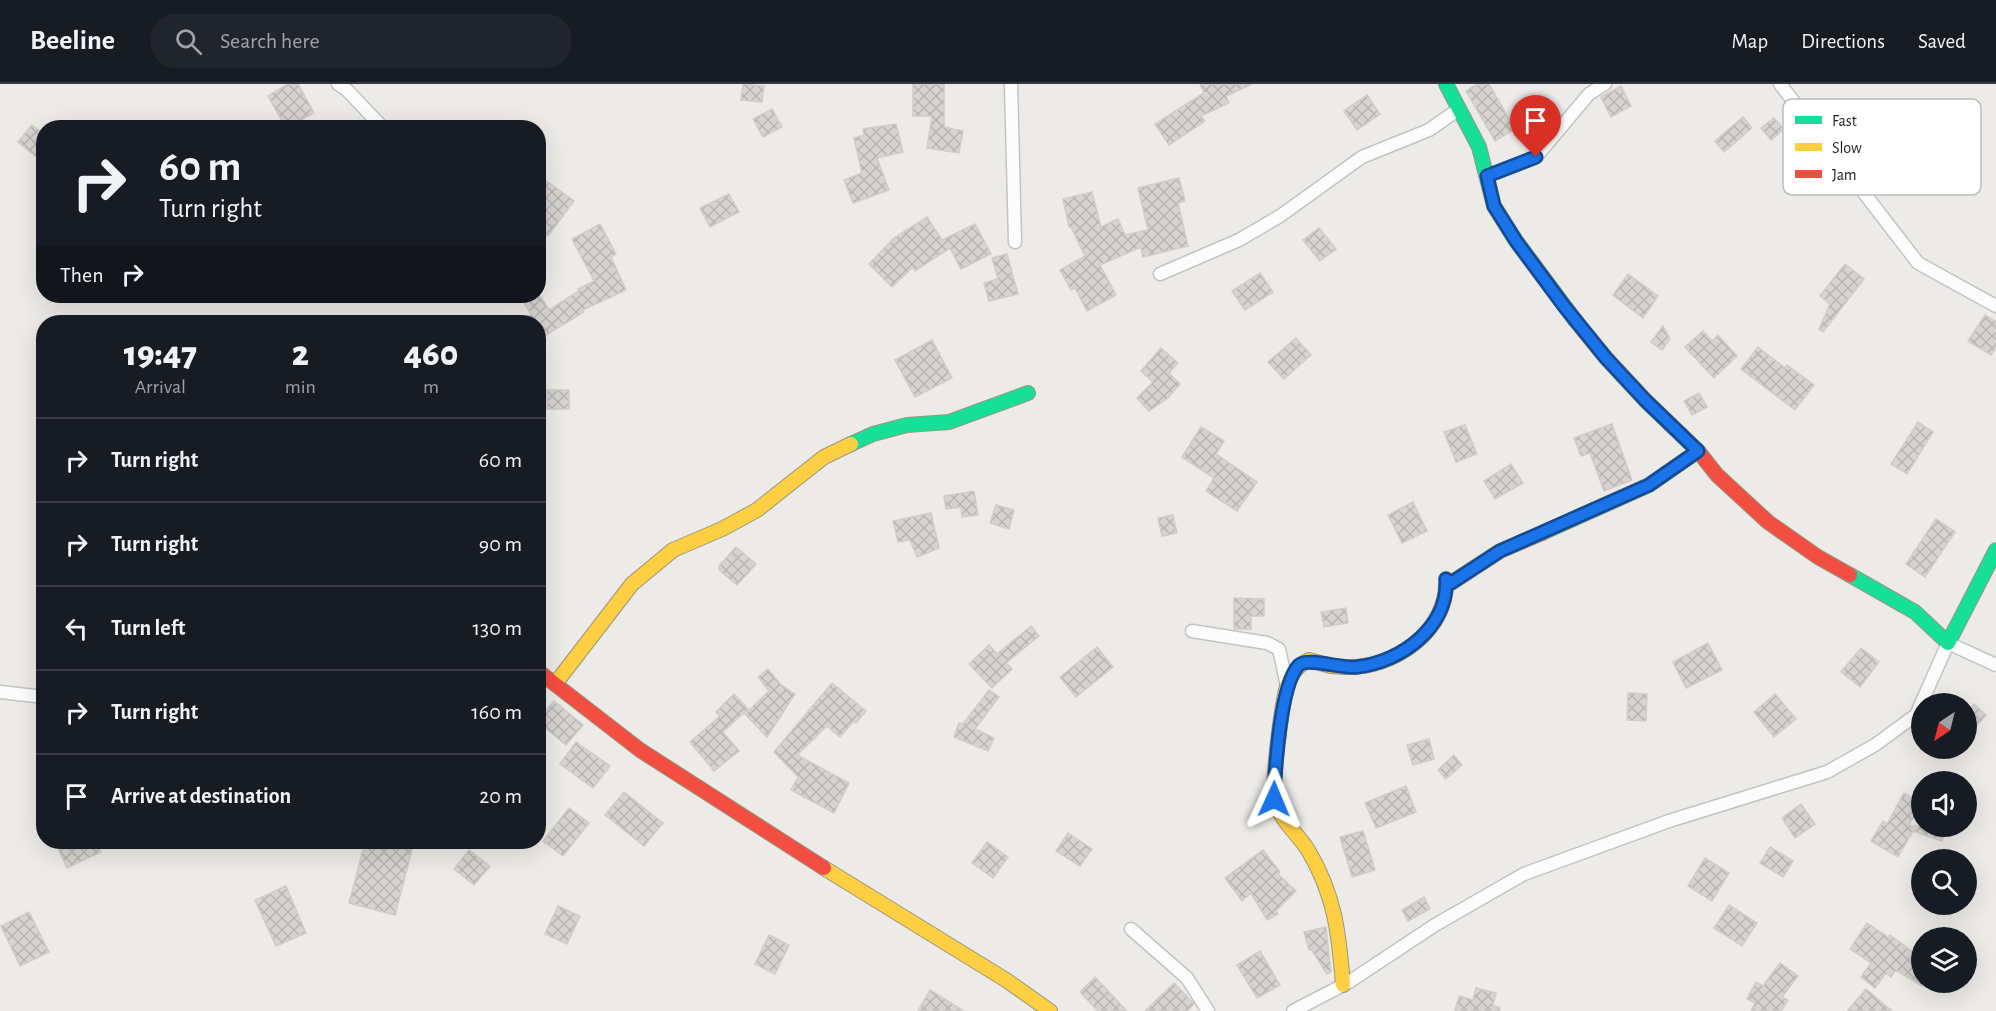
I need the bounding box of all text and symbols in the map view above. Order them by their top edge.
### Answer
search box [151,14,571,68]
icon: search [172,25,205,58]
text: Beeline [30,27,115,55]
text: Search here [220,30,320,52]
text: Map [1732,31,1768,52]
text: Directions [1801,31,1885,52]
text: Saved [1918,31,1966,52]
pin [1510,95,1561,157]
legend [1783,99,1981,195]
icon: arrive [1519,104,1552,137]
text: Fast [1832,113,1857,129]
text: Slow [1832,140,1862,156]
icon: right [60,144,138,222]
text: 60 m [159,146,241,188]
text: Jam [1832,167,1857,183]
text: Turn right [159,195,262,222]
icon: right [116,258,149,291]
text: Then [60,264,104,286]
text: 19:47 [124,336,197,372]
text: 2 [292,336,309,372]
text: 460 [404,336,458,372]
text: Arrival [135,377,186,397]
text: min [285,377,316,397]
text: m [423,377,439,397]
icon: right [60,444,93,477]
text: Turn right [111,449,198,471]
text: 60 m [479,449,522,471]
icon: right [60,528,93,561]
text: Turn right [111,533,198,555]
text: 90 m [479,533,522,555]
icon: left [60,612,93,645]
text: Turn left [111,617,185,639]
text: 130 m [473,617,522,639]
north arrow [1911,693,1977,759]
map controls [1911,693,1977,993]
icon: right [60,696,93,729]
text: Turn right [111,701,198,723]
text: 160 m [471,701,522,723]
position arrow [1242,767,1306,831]
button: sound [1911,771,1977,837]
icon: arrive [60,780,93,813]
text: Arrive at destination [111,785,291,807]
text: 20 m [479,785,522,807]
button: search [1911,849,1977,915]
button: layers [1911,927,1977,993]

